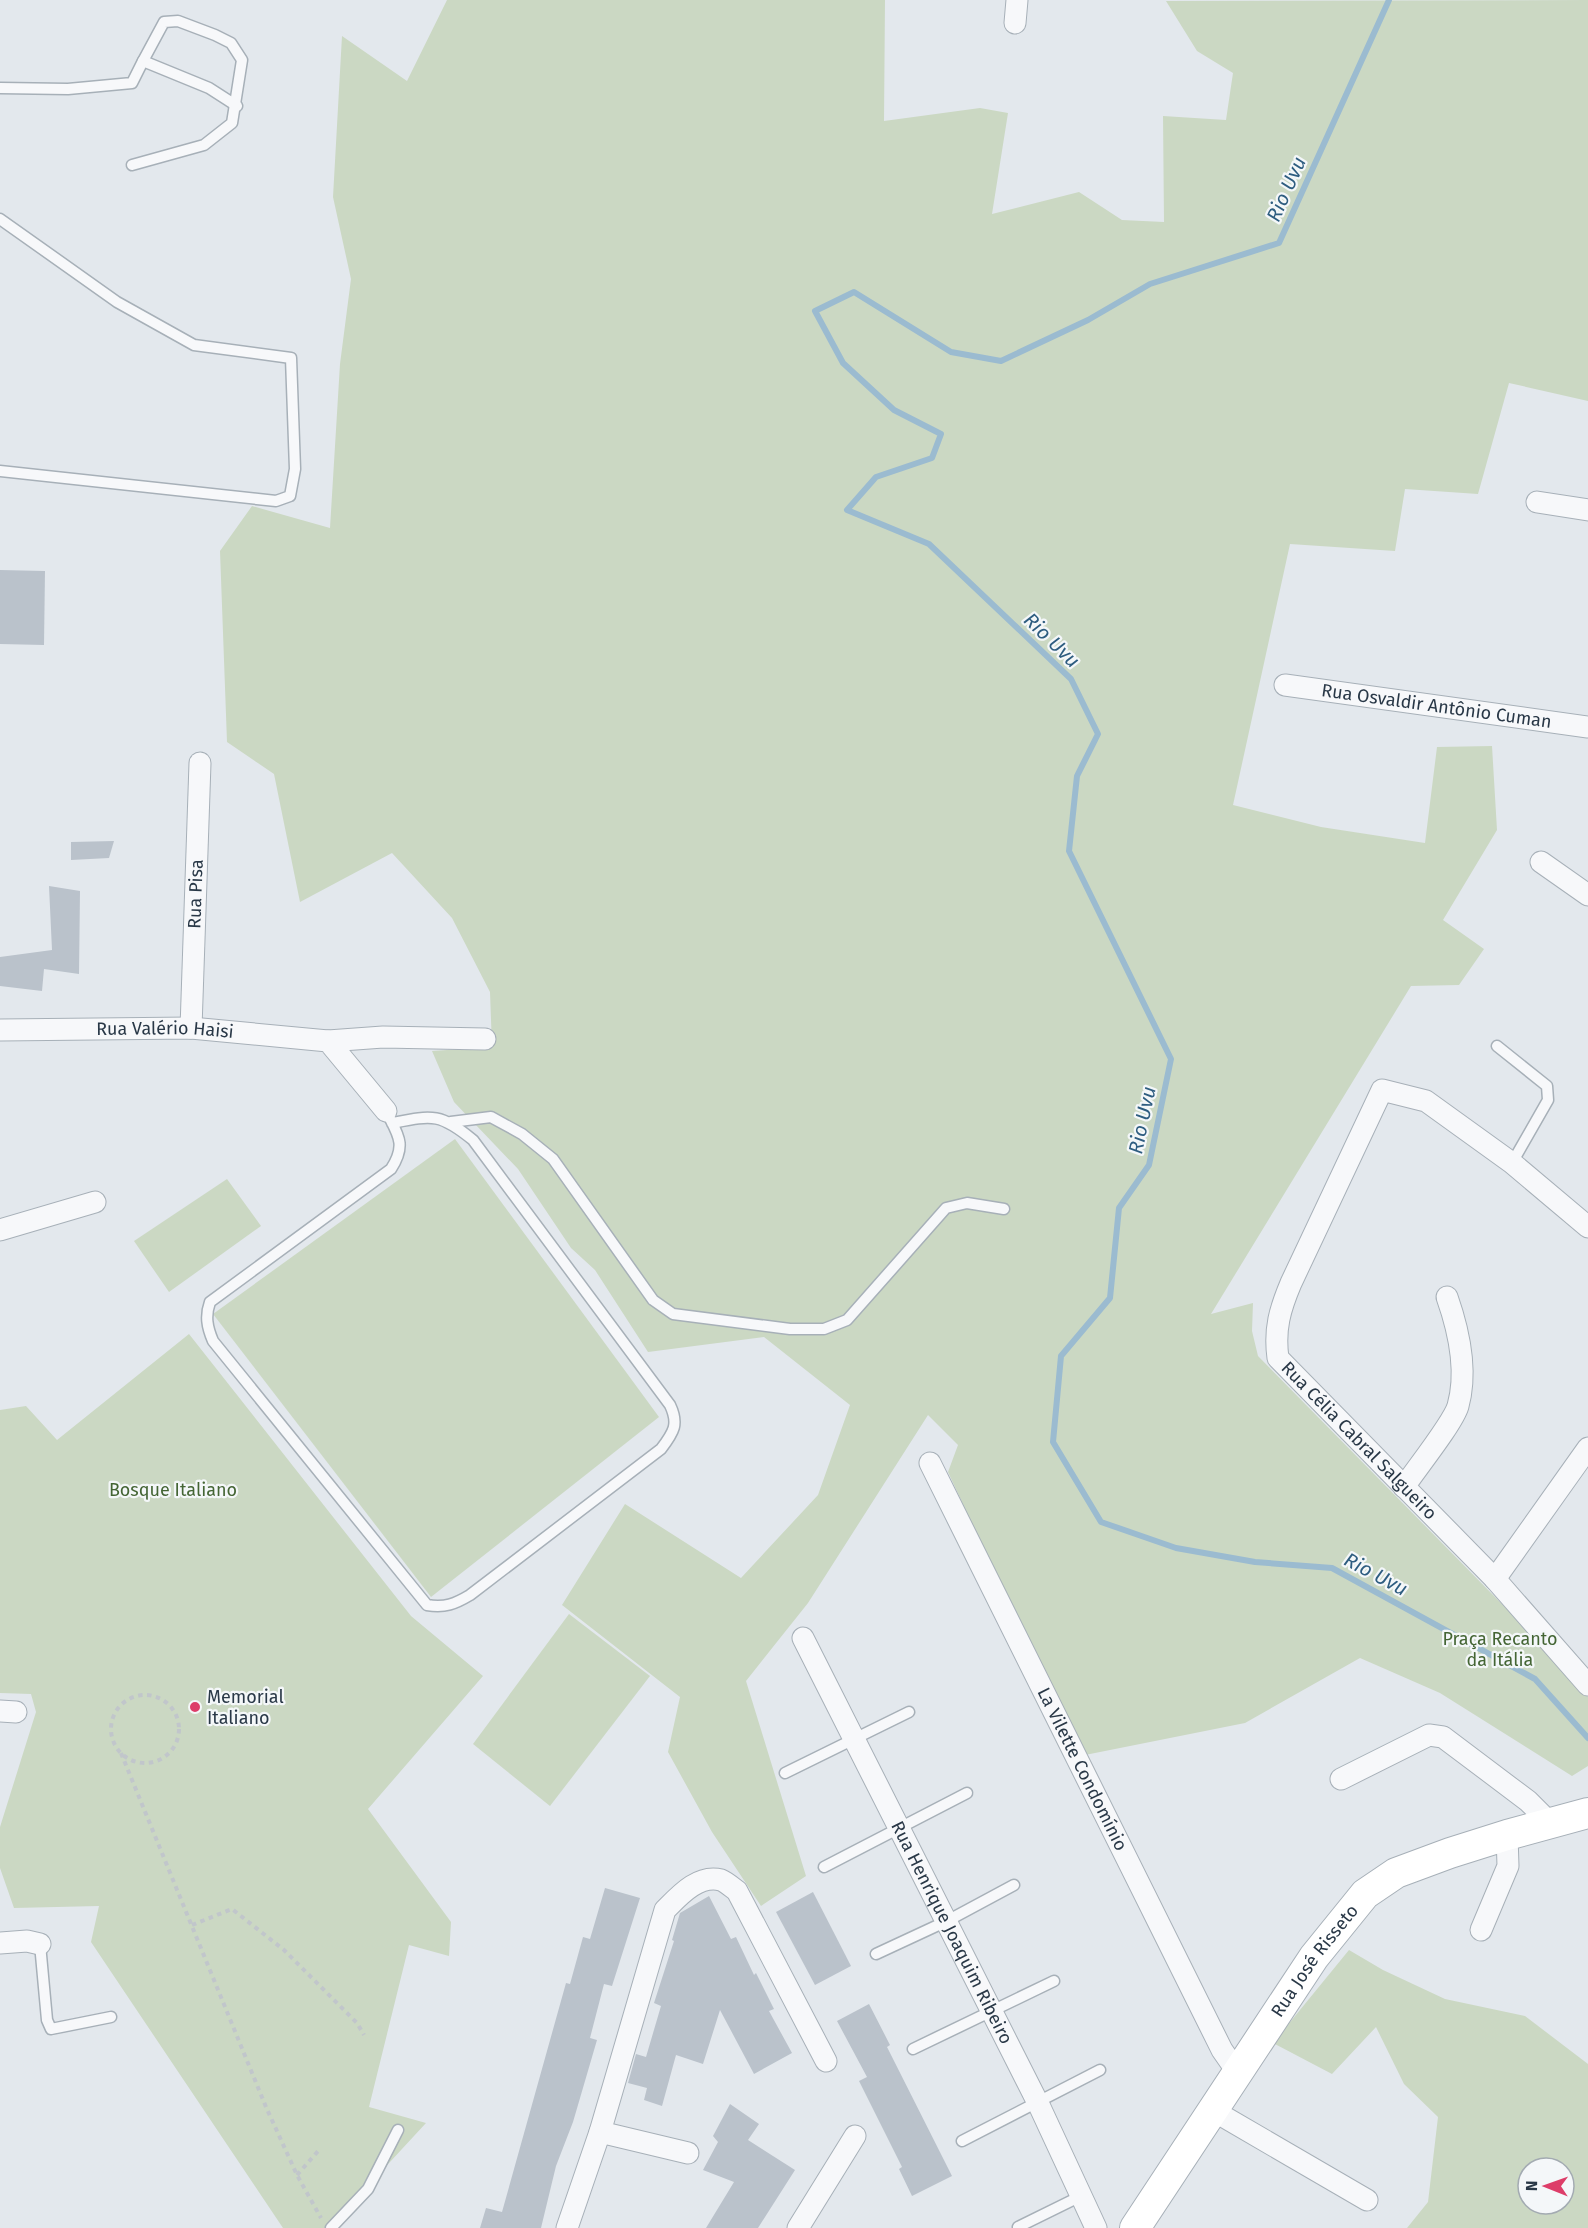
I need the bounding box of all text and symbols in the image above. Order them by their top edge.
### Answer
water label: Rio Uvu [1261,153,1311,225]
water label: Rio Uvu [1019,608,1085,672]
street label: Rua Osvaldir Antônio Cuman [1320,679,1553,733]
street label: Rua Pisa [183,859,208,929]
street label: Rua Valério Haisi [96,1017,235,1043]
water label: Rio Uvu [1123,1084,1161,1156]
street label: Rua Célia Cabral Salgueiro [1277,1357,1442,1524]
park label: Bosque Italiano [109,1479,237,1501]
water label: Rio Uvu [1340,1547,1412,1601]
park label: Praça Recanto da Itália [1442,1628,1558,1671]
street label: La Vilette Condomínio [1032,1684,1132,1854]
place label: Memorial Italiano [207,1686,284,1729]
marker: Memorial Italiano [188,1700,202,1714]
street label: Rua Henrique Joaquim Ribeiro [886,1817,1017,2048]
street label: Rua José Risseto [1266,1900,1363,2021]
north arrow [1516,2156,1576,2216]
text: N [1522,2180,1541,2191]

